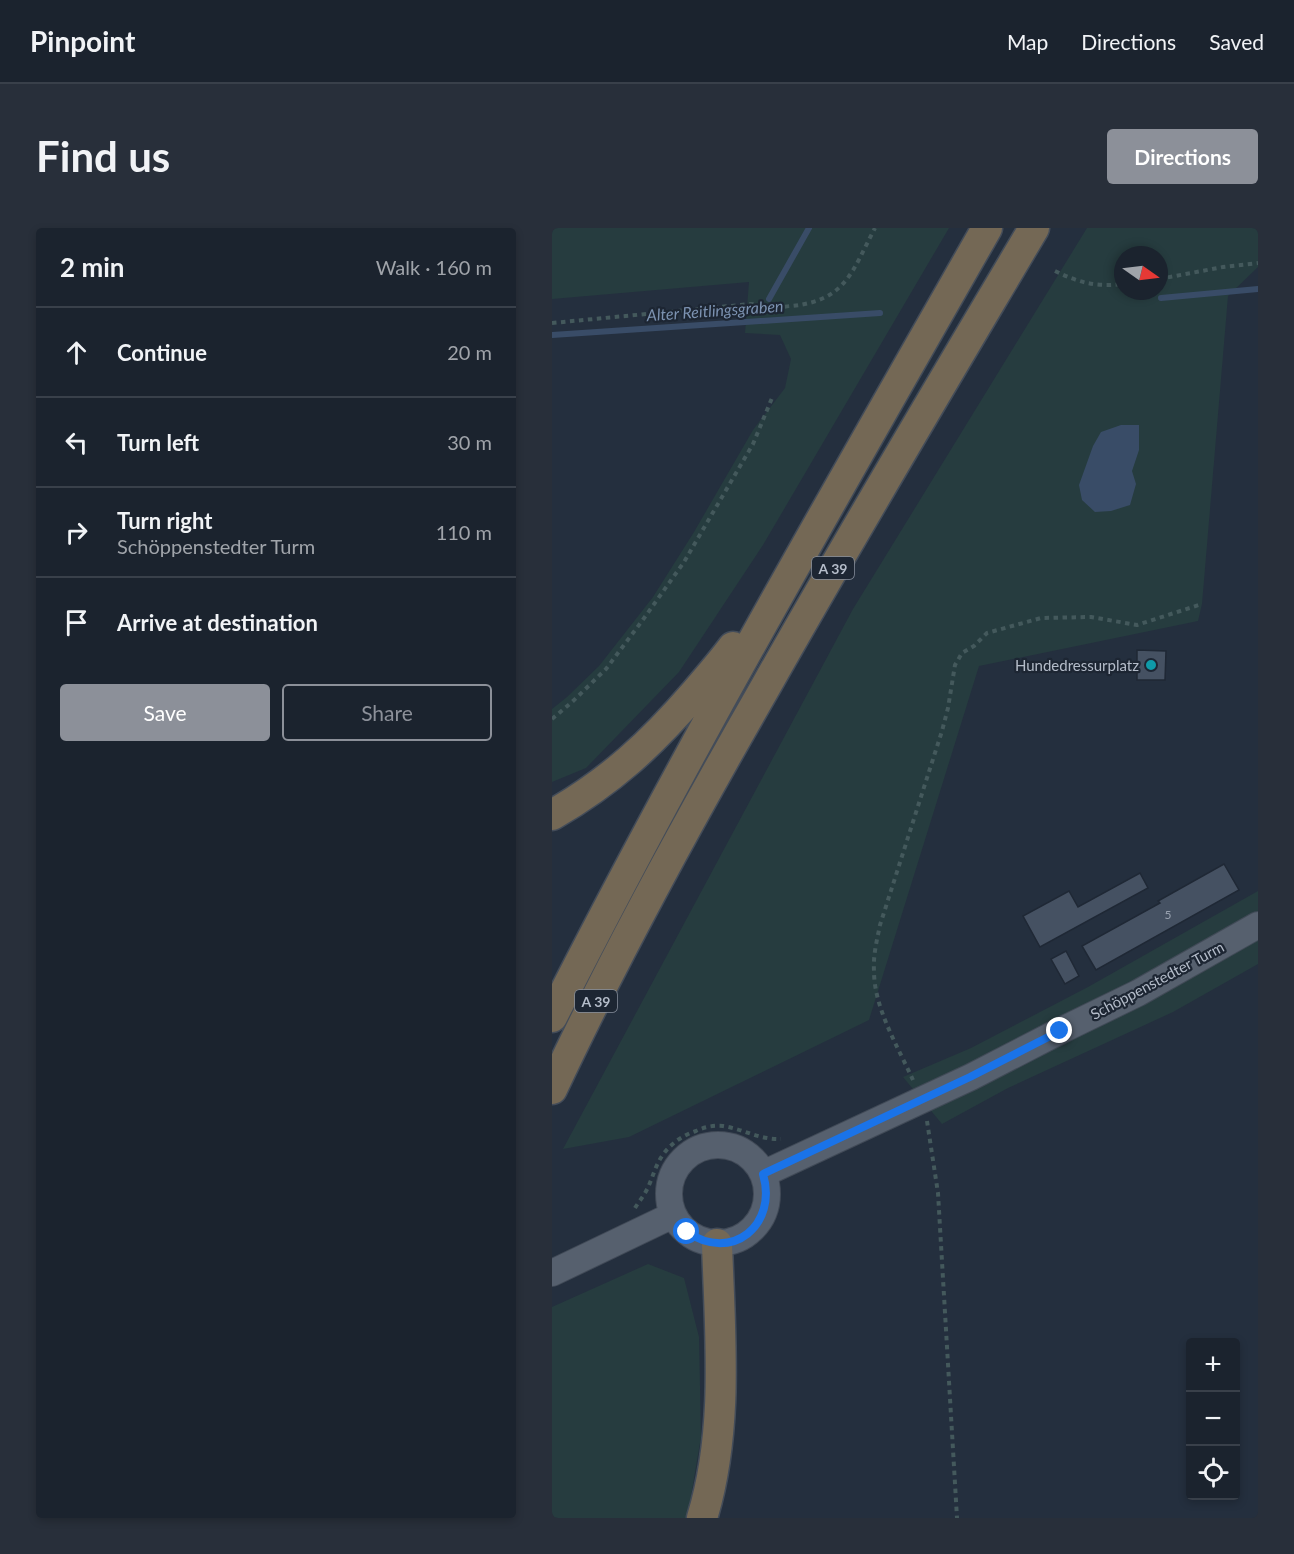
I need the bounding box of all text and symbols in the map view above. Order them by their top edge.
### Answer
text: Pinpoint [30,24,135,58]
text: Map [1007,29,1048,54]
text: Directions [1081,29,1176,54]
text: Saved [1209,29,1264,54]
button: Directions [1107,129,1258,184]
text: Find us [36,131,170,181]
north arrow [1114,246,1168,300]
text: 2 min [60,251,124,283]
text: Walk · 160 m [376,255,492,279]
water label: Alter Reitlingsgraben [645,296,784,324]
icon: ahead [60,336,93,369]
text: Continue [117,339,207,366]
text: 20 m [447,340,492,364]
icon: left [60,426,93,459]
text: Turn left [117,429,199,456]
text: 30 m [447,430,492,454]
text: Turn right [117,507,212,534]
icon: right [60,516,93,549]
text: 110 m [436,520,492,544]
text: Schöppenstedter Turm [117,534,315,558]
road number: A 39 [812,557,854,579]
icon: arrive [60,606,93,639]
text: Arrive at destination [117,609,318,636]
place label: Hundedressurplatz [1015,656,1139,674]
marker: Hundedressurplatz [1144,658,1158,672]
button: Save [60,684,270,741]
button: Share [282,684,492,741]
house number: 5 [1165,907,1172,922]
street label: Schöppenstedter Turm [1087,937,1227,1023]
road number: A 39 [575,990,617,1012]
route end [1046,1017,1072,1043]
route start [673,1218,699,1244]
map controls [1186,1338,1240,1500]
button: + [1186,1338,1240,1392]
button: − [1186,1392,1240,1446]
button: locate [1186,1446,1240,1500]

